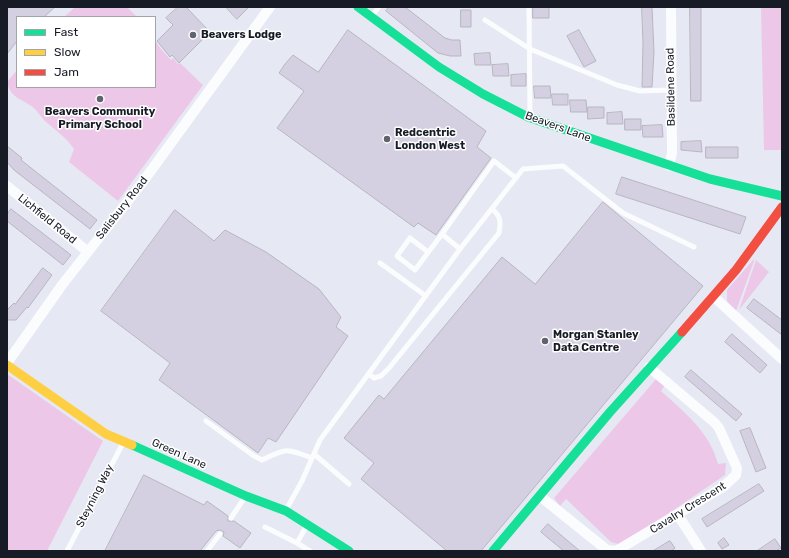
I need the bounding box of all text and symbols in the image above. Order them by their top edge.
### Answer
legend [16,16,156,88]
text: Fast [54,25,78,39]
place label: Beavers Lodge [201,28,282,42]
marker: Beavers Lodge [188,30,198,40]
text: Slow [54,45,81,59]
street label: Basildene Road [664,48,678,126]
text: Jam [54,65,79,79]
marker: Beavers Community Primary School [95,94,105,104]
place label: Beavers Community Primary School [45,105,155,131]
street label: Beavers Lane [523,109,593,145]
place label: Redcentric London West [395,126,465,152]
marker: Redcentric London West [382,134,392,144]
street label: Salisbury Road [93,174,151,242]
street label: Lichfield Road [15,191,79,247]
place label: Morgan Stanley Data Centre [553,328,639,354]
marker: Morgan Stanley Data Centre [540,336,550,346]
street label: Green Lane [150,436,208,472]
street label: Steyning Way [73,462,117,530]
street label: Cavalry Crescent [648,479,728,537]

